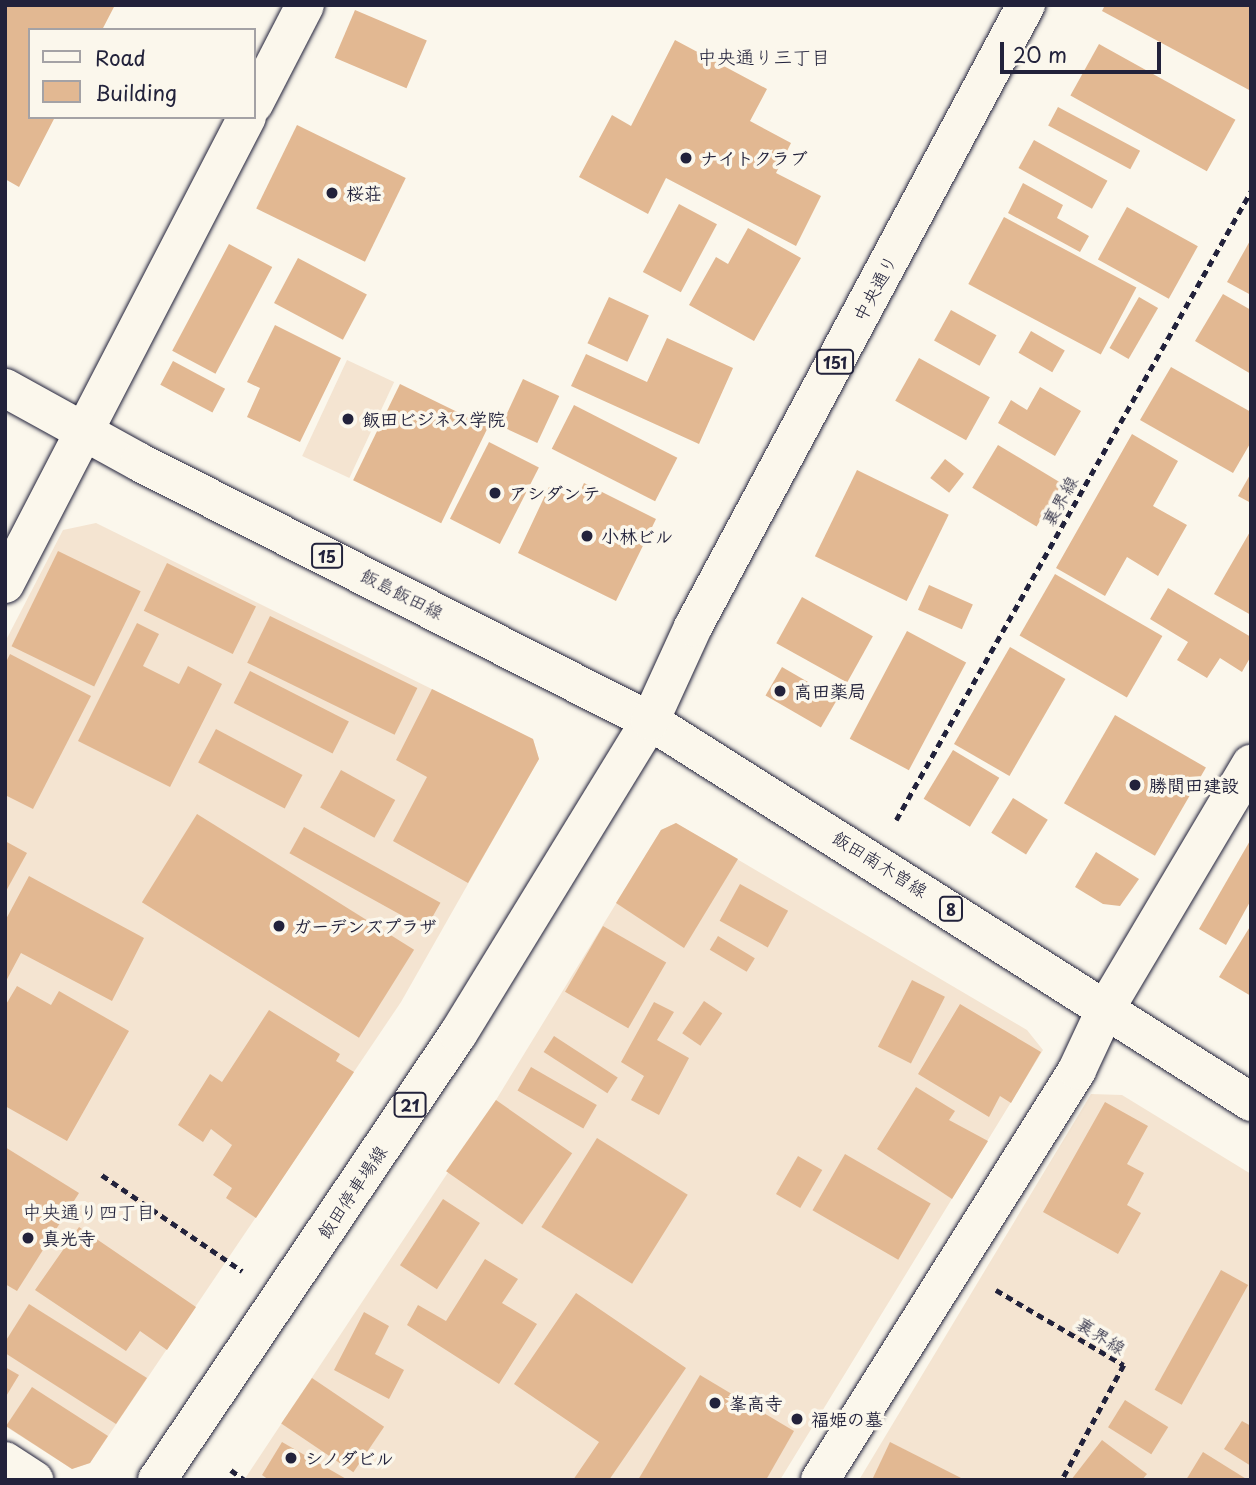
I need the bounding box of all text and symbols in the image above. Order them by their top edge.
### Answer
legend [28,28,256,119]
scale bar [1004,28,1165,72]
text: 20 m [1013,38,1067,70]
text: Road [95,41,146,73]
district label: 中央通り三丁目 [698,46,830,68]
text: Building [95,76,177,108]
place label: ナイトクラブ [700,147,808,169]
marker: ナイトクラブ [678,150,694,166]
place label: 桜荘 [346,182,382,204]
marker: 桜荘 [324,185,340,201]
street label: 中央通り [849,251,901,325]
road number: 151 [816,350,854,374]
place label: 飯田ビジネス学院 [362,408,506,430]
marker: 飯田ビジネス学院 [340,411,356,427]
street label: 裏界線 [1037,472,1083,530]
place label: アシダンテ [509,482,599,504]
marker: アシダンテ [487,485,503,501]
place label: 小林ビル [601,525,673,547]
marker: 小林ビル [579,528,595,544]
road number: 15 [310,544,344,568]
street label: 飯島飯田線 [357,564,447,624]
place label: 高田薬局 [794,680,866,702]
marker: 高田薬局 [772,683,788,699]
place label: 勝間田建設 [1149,774,1239,796]
marker: 勝間田建設 [1127,777,1143,793]
street label: 飯田南木曽線 [828,826,932,902]
road number: 8 [939,897,963,922]
place label: ガーデンズプラザ [293,915,437,937]
marker: ガーデンズプラザ [271,918,287,934]
road number: 21 [392,1092,428,1118]
street label: 飯田停車場線 [313,1141,391,1243]
district label: 中央通り四丁目 [23,1201,155,1223]
place label: 真光寺 [42,1227,96,1249]
marker: 真光寺 [20,1230,36,1246]
street label: 裏界線 [1072,1313,1130,1359]
place label: 峯高寺 [729,1392,783,1414]
marker: 峯高寺 [707,1395,723,1411]
place label: 福姫の墓 [811,1408,883,1430]
marker: 福姫の墓 [789,1411,805,1427]
place label: シノダビル [305,1447,395,1469]
marker: シノダビル [283,1450,299,1466]

